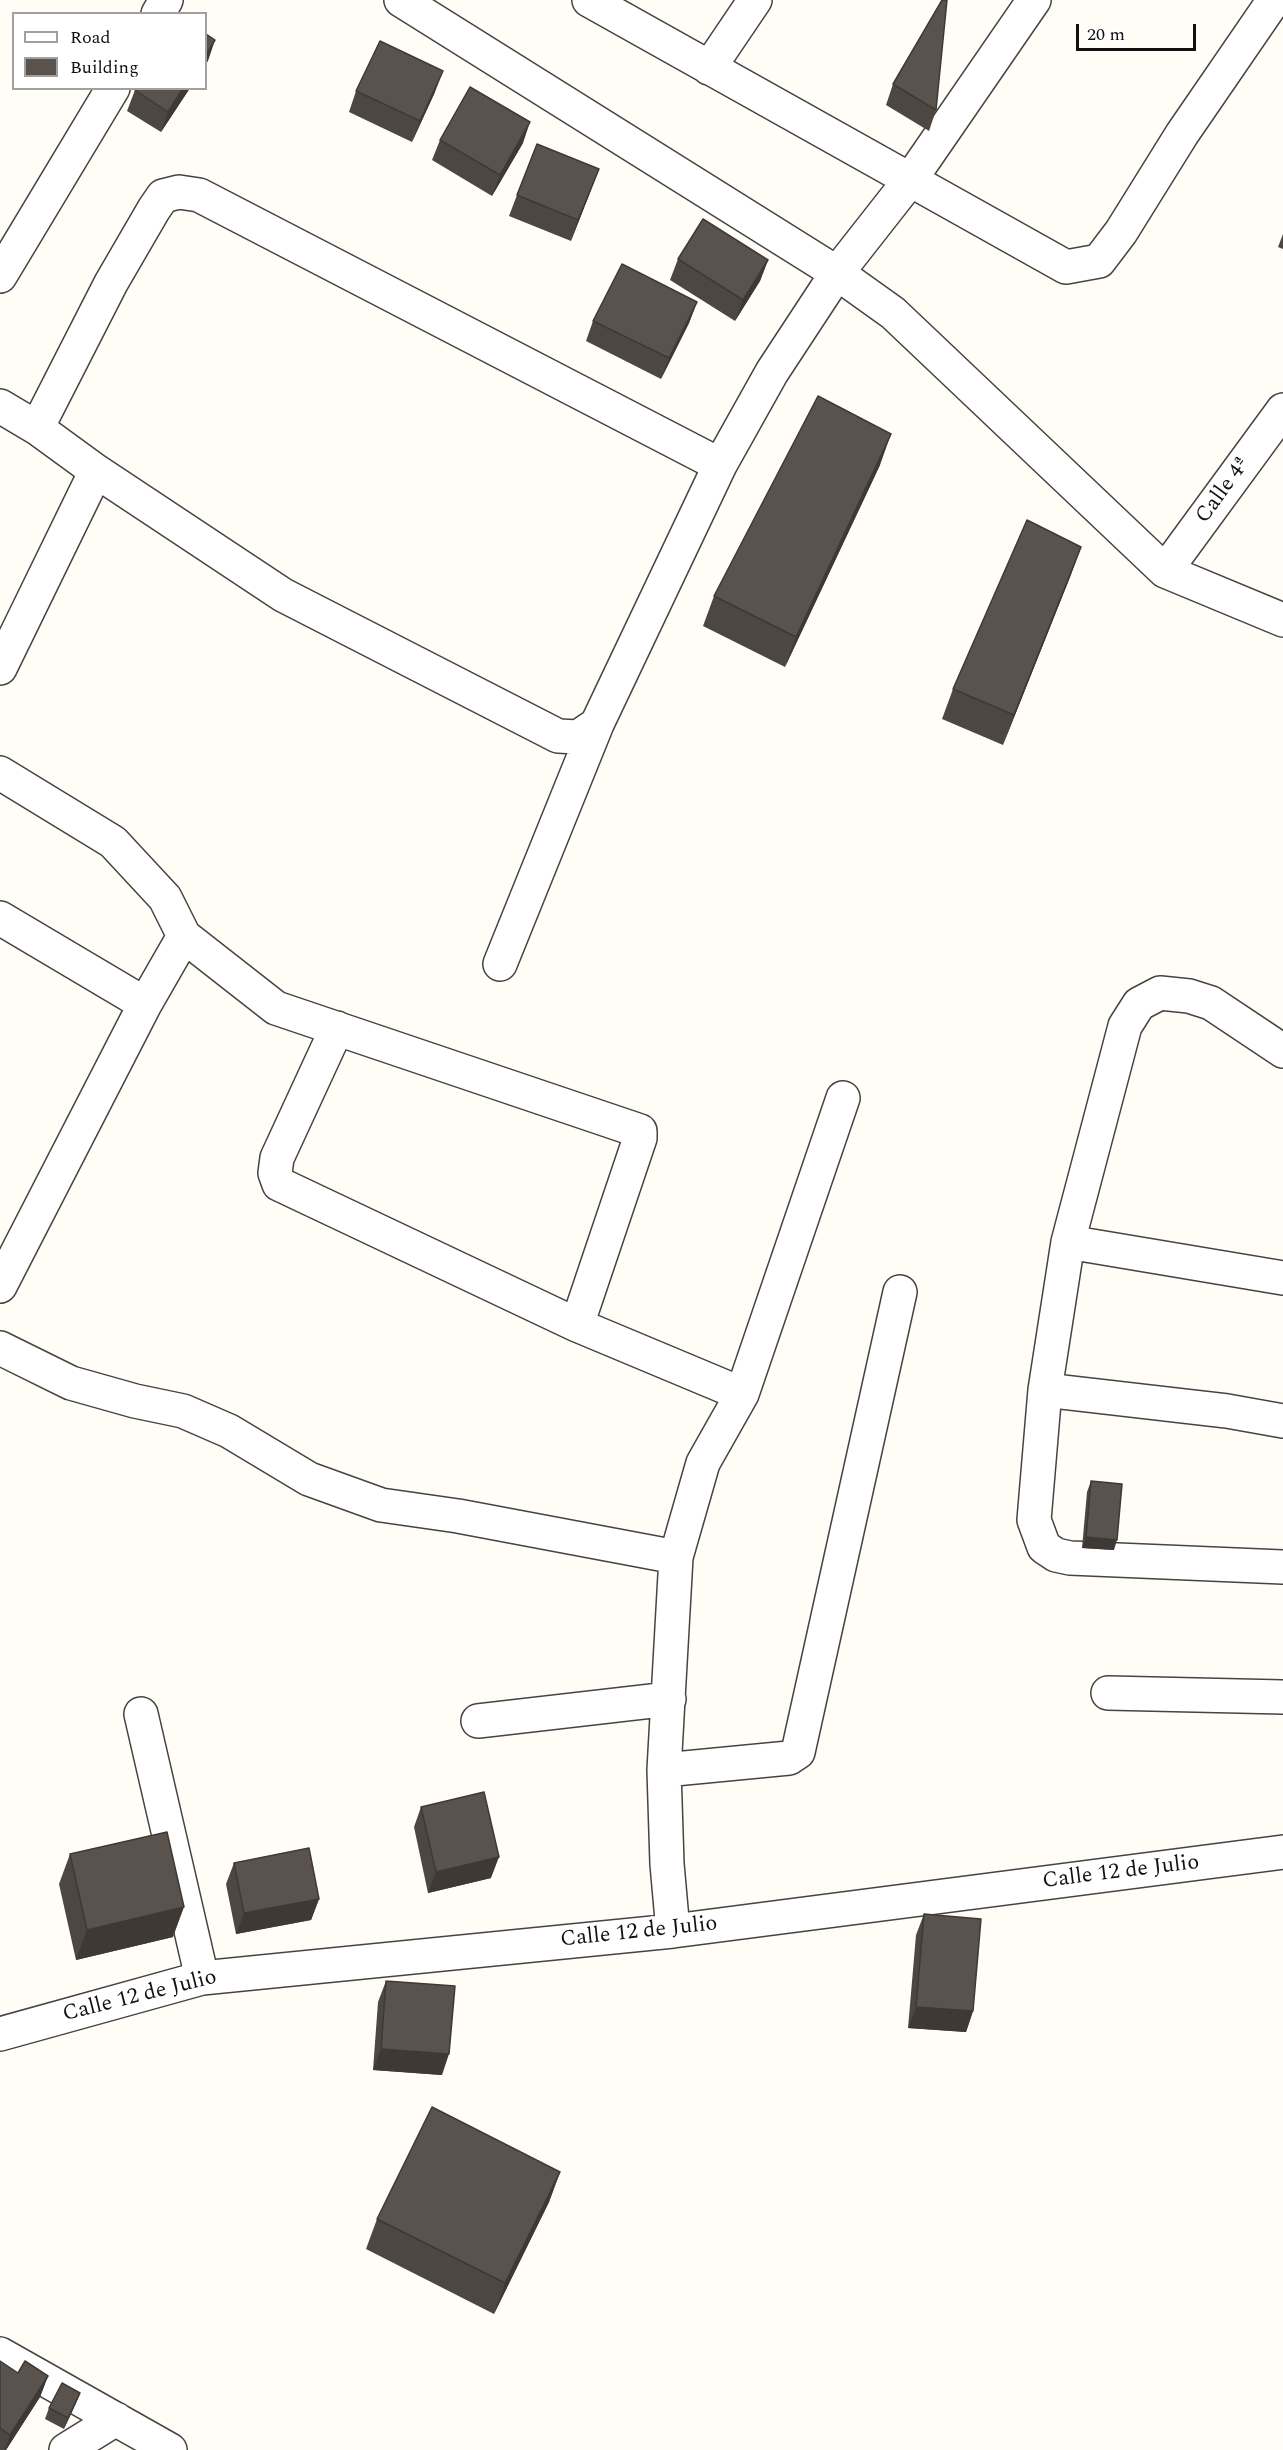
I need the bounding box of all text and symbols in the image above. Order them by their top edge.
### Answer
legend [12,12,207,90]
scale bar [1079,12,1199,50]
text: 20 m [1087,21,1125,48]
text: Road [70,24,111,51]
text: Building [70,54,139,81]
street label: Calle 4ª [1191,453,1257,529]
street label: Calle 12 de Julio [1041,1850,1201,1896]
street label: Calle 12 de Julio [559,1912,719,1954]
street label: Calle 12 de Julio [60,1965,220,2029]

